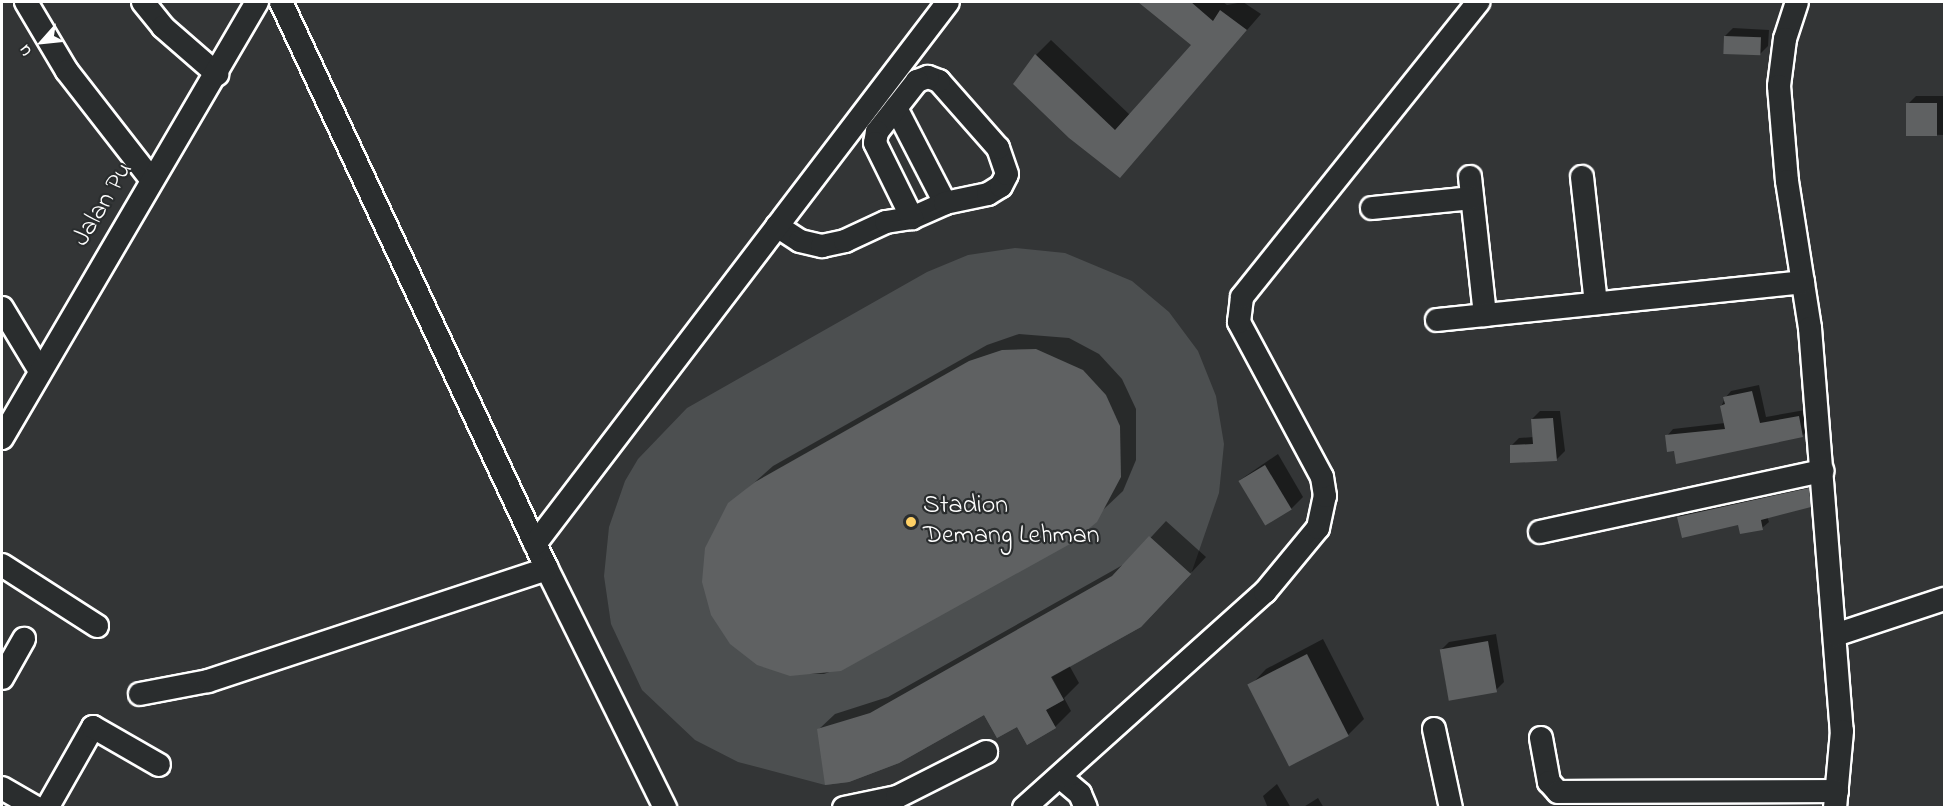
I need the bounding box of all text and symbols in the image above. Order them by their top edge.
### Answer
north arrow [12,12,72,72]
text: U [13,40,39,60]
street label: Jalan Pu [67,157,141,253]
place label: Stadion Demang Lehman [923,491,1100,552]
marker: Stadion Demang Lehman [904,515,918,529]

